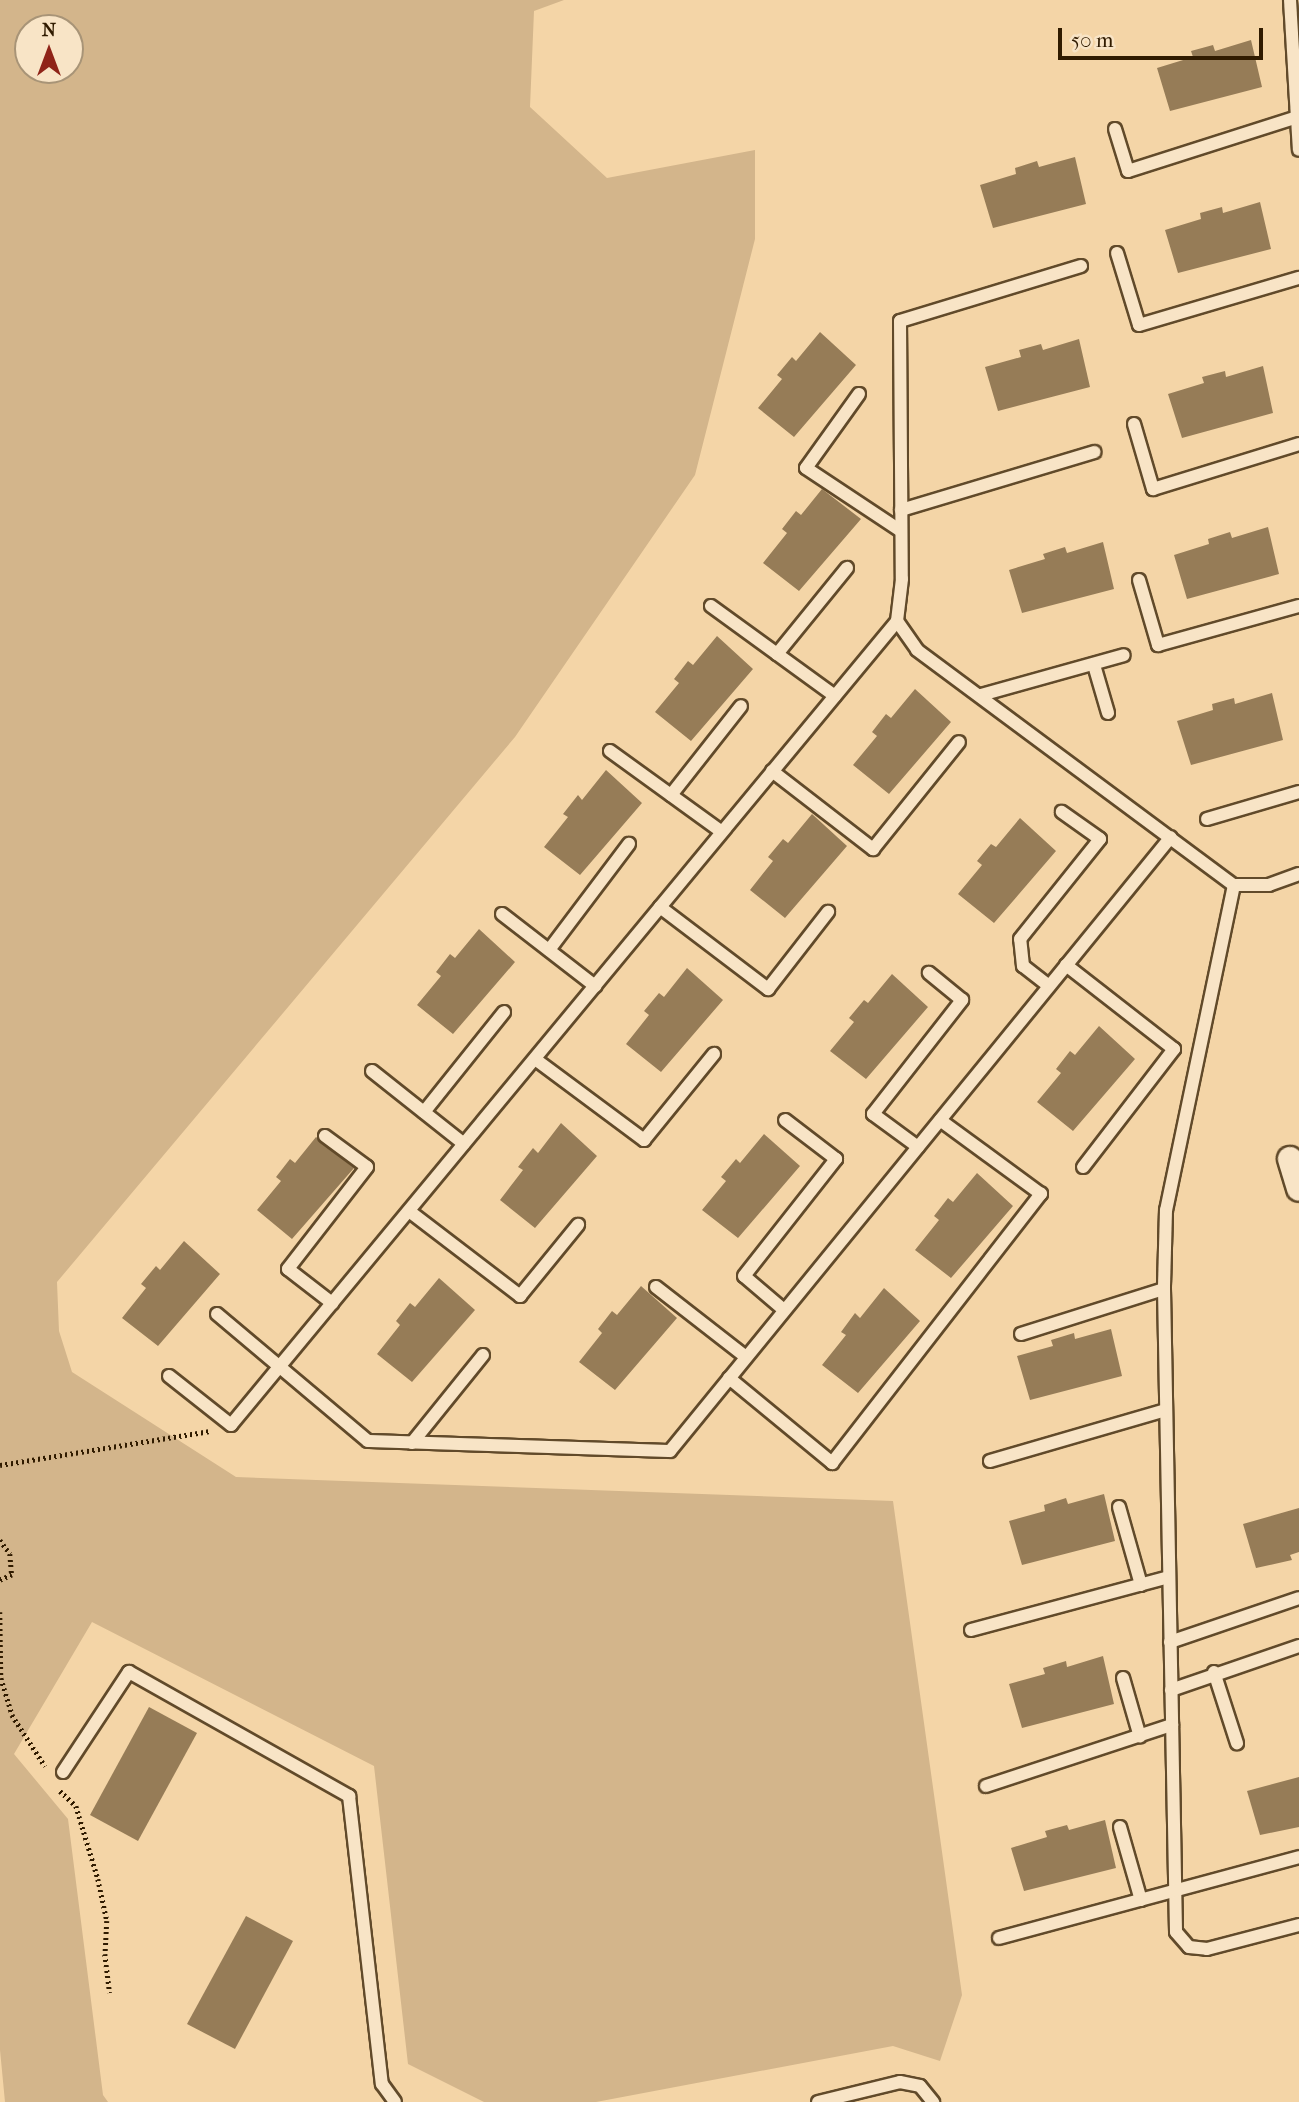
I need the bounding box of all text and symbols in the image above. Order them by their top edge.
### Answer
north arrow [14,14,84,84]
scale bar [1061,14,1266,58]
text: N [42,19,56,41]
text: 50 m [1071,28,1114,52]

